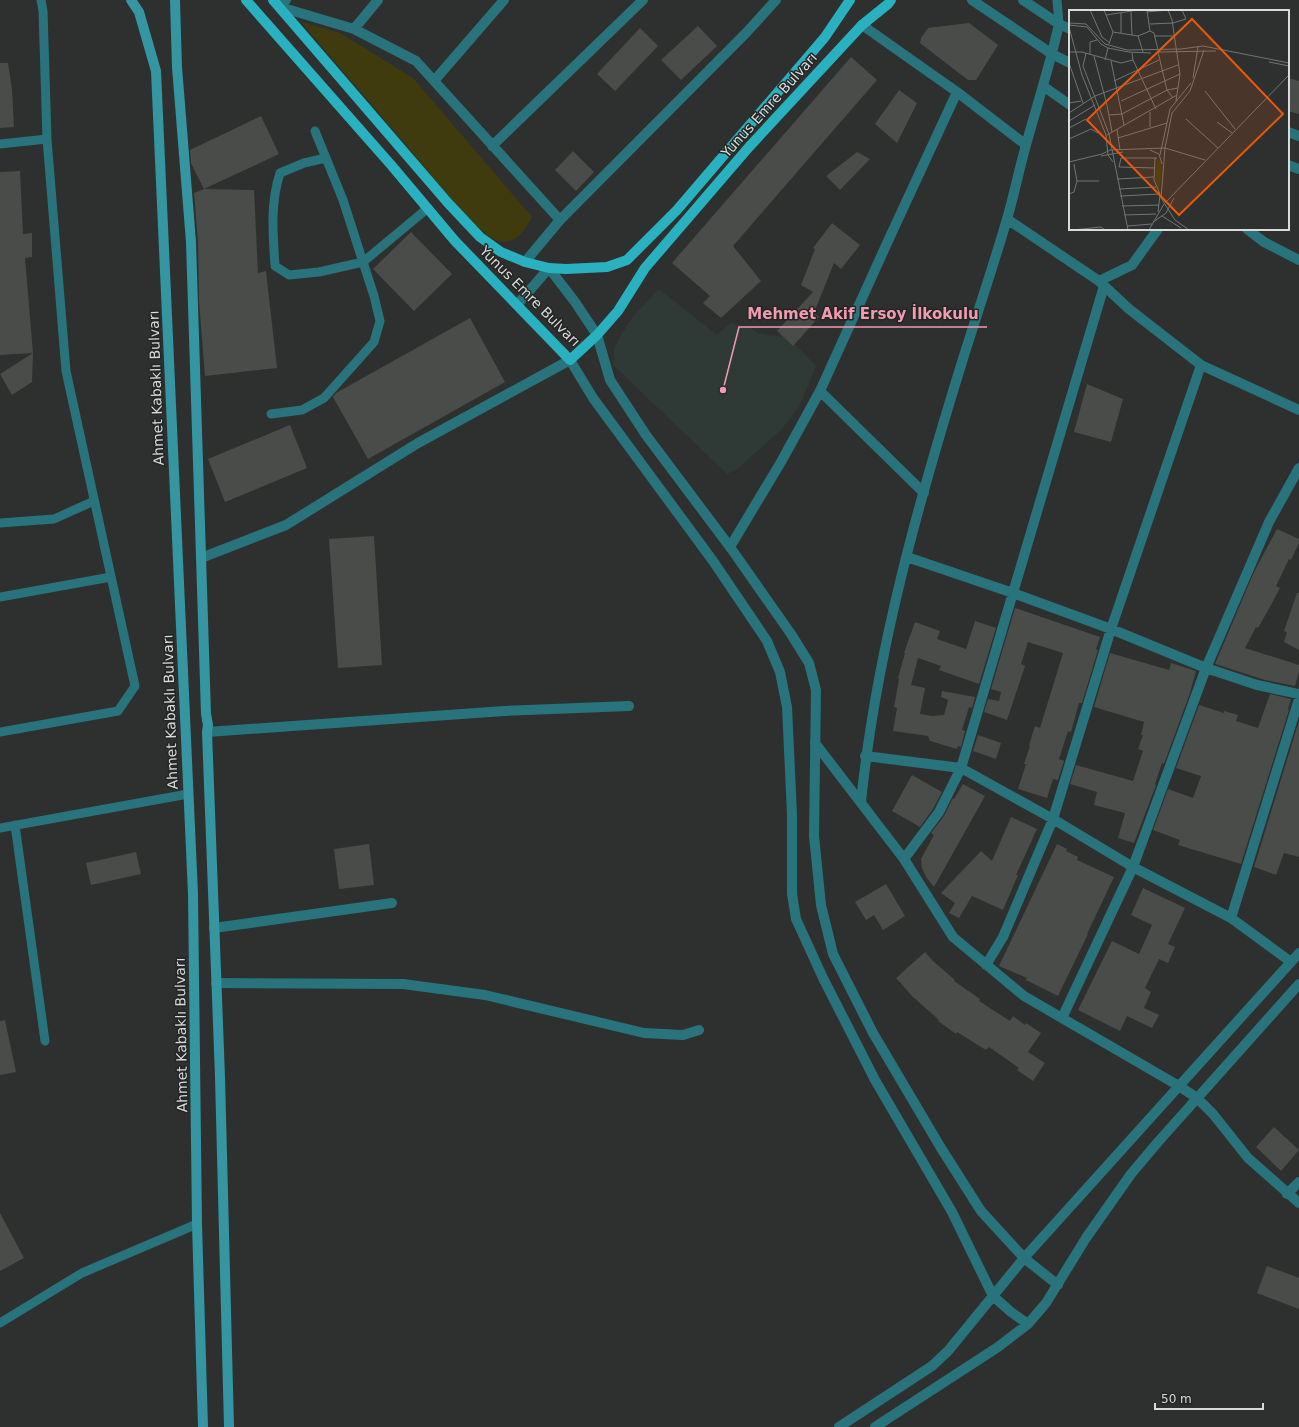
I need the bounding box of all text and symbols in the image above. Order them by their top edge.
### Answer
inset map [1069,10,1289,230]
street label: Yunus Emre Bulvarı [717,49,820,161]
street label: Yunus Emre Bulvarı [476,242,583,349]
callout: Mehmet Akif Ersoy İlkokulu [739,300,987,327]
text: Mehmet Akif Ersoy İlkokulu [747,304,979,323]
street label: Ahmet Kabaklı Bulvarı [145,310,167,466]
street label: Ahmet Kabaklı Bulvarı [159,634,181,790]
street label: Ahmet Kabaklı Bulvarı [172,957,190,1113]
scale bar [1155,1385,1263,1411]
text: 50 m [1161,1392,1192,1406]

